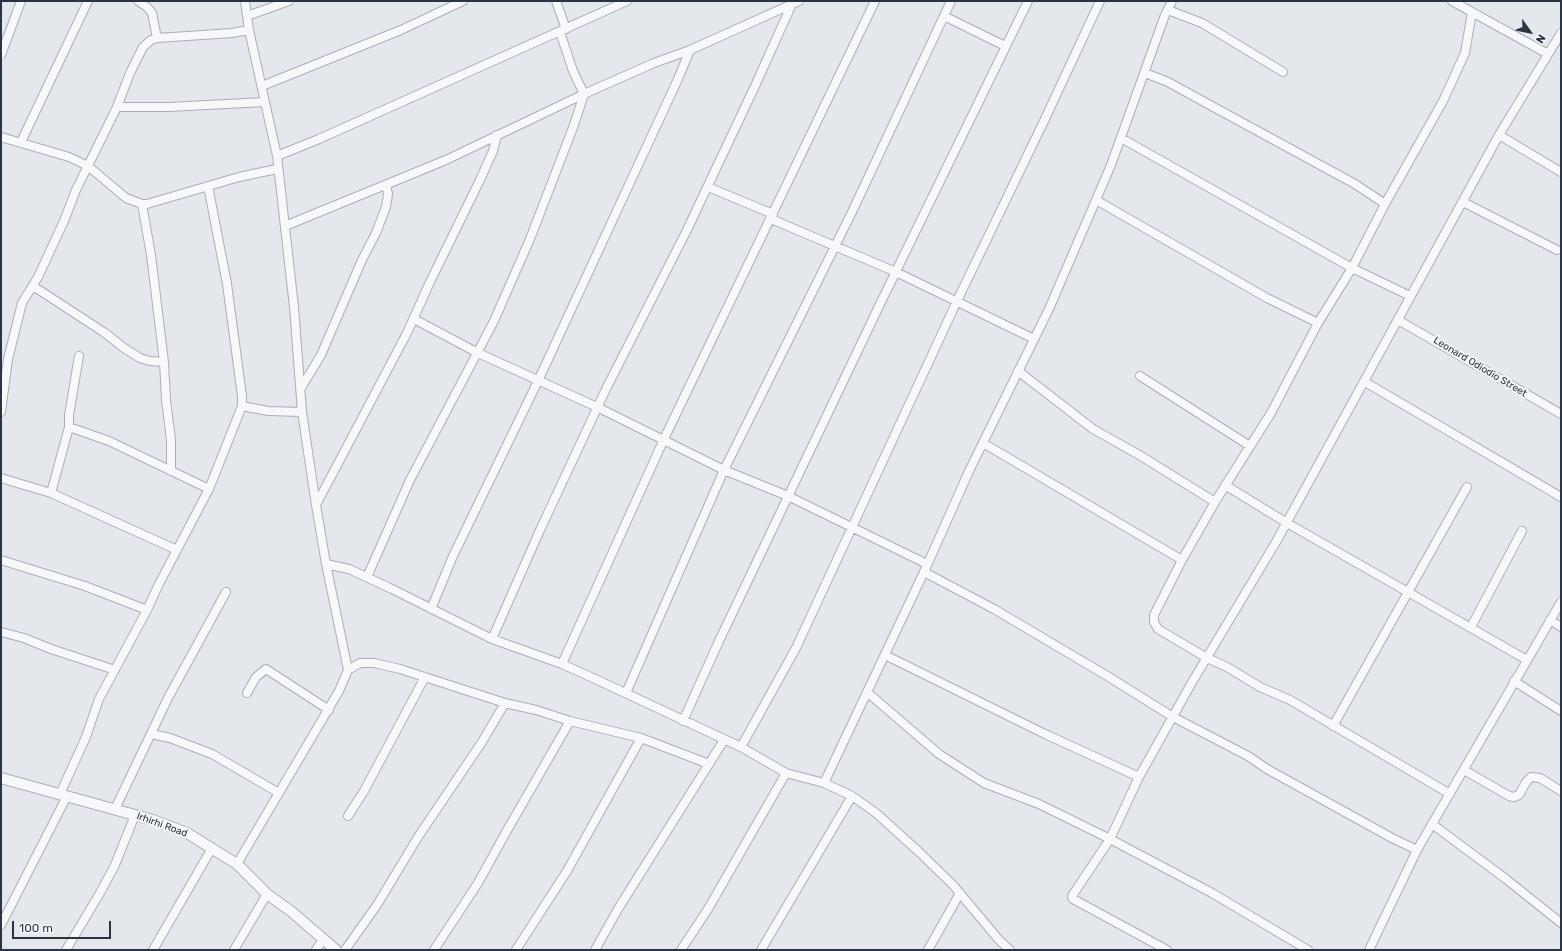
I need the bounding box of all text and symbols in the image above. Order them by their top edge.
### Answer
north arrow [1510,12,1550,52]
text: N [1533,32,1548,46]
street label: Leonard Odiodio Street [1431,334,1529,400]
street label: Irhirhi Road [135,810,189,840]
scale bar [14,913,113,939]
text: 100 m [19,921,53,935]

